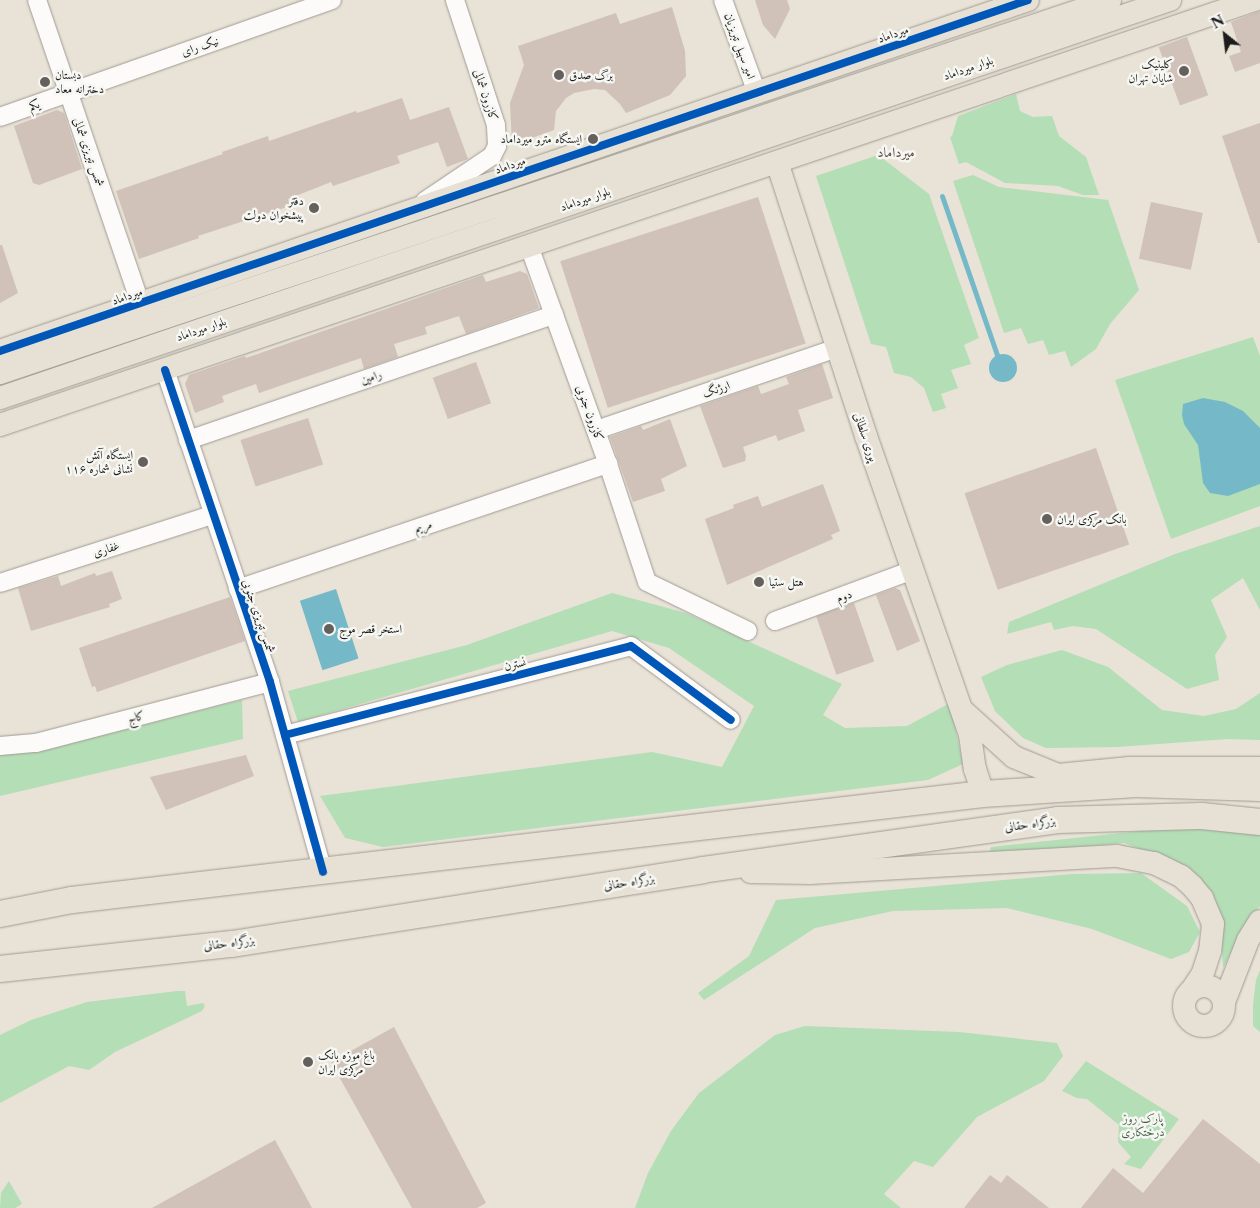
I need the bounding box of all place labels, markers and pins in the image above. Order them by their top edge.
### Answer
place label: کلینیک شایان تهران [1128,57,1173,85]
marker: کلینیک شایان تهران [1177,64,1191,78]
place label: دبستان دخترانه معاد [55,68,104,96]
place label: برگ صدق [569,68,613,82]
marker: برگ صدق [553,69,565,81]
marker: دبستان دخترانه معاد [39,76,51,88]
place label: ایستگاه مترو میرداماد [500,132,582,146]
marker: ایستگاه مترو میرداماد [586,132,600,146]
place label: دفتر پیشخوان دولت [243,194,304,222]
marker: دفتر پیشخوان دولت [308,202,320,214]
place label: ایستگاه آتش نشانی شماره ۱۱۶ [65,448,133,476]
marker: ایستگاه آتش نشانی شماره ۱۱۶ [137,456,149,468]
place label: بانک مرکزی ایران [1057,512,1126,526]
marker: بانک مرکزی ایران [1041,513,1053,525]
place label: هتل ستیا [769,575,804,589]
marker: هتل ستیا [753,576,765,588]
place label: استخر قصر موج [339,622,402,636]
marker: استخر قصر موج [323,623,335,635]
place label: باغ موزه بانک مرکزی ایران [318,1048,375,1076]
marker: باغ موزه بانک مرکزی ایران [302,1056,314,1068]

